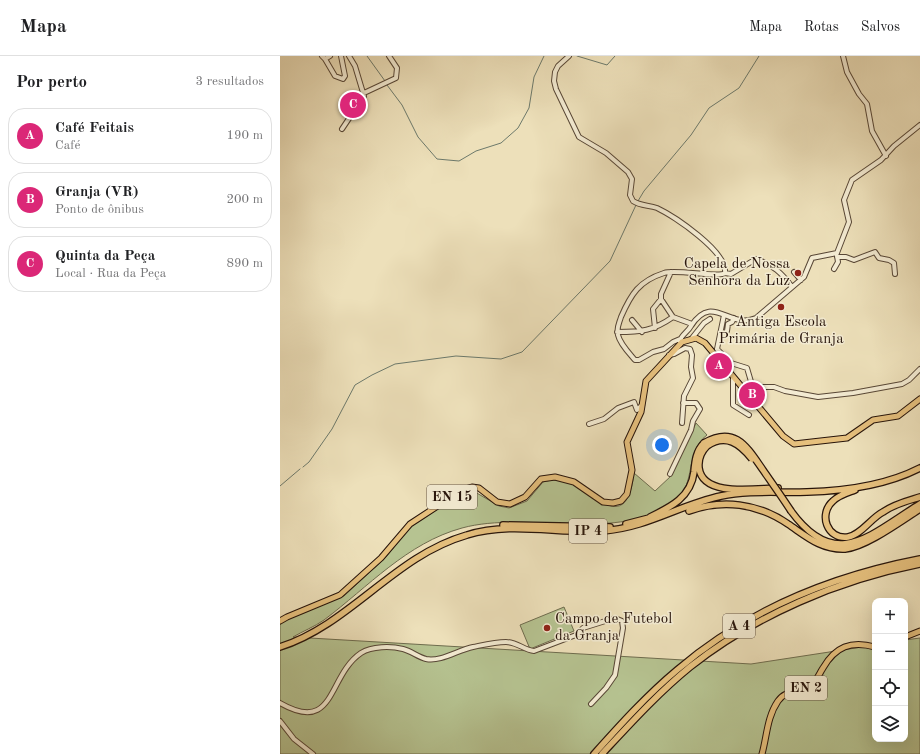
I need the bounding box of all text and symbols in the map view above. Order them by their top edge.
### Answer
text: Mapa [20,18,67,37]
text: Mapa [749,20,782,34]
text: Rotas [804,20,839,34]
text: Salvos [861,20,900,34]
text: Por perto [16,74,87,91]
text: 3 resultados [196,75,264,88]
pin: C [340,90,366,120]
text: Café Feitais [55,121,134,136]
text: A [25,129,35,142]
text: 190 m [226,129,263,142]
text: Café [55,139,80,152]
text: Granja (VR) [55,185,139,200]
text: B [25,193,35,206]
text: 200 m [226,193,263,206]
text: Ponto de ônibus [55,203,144,216]
text: Quinta da Peça [55,249,155,264]
text: C [26,257,34,270]
text: 890 m [226,257,263,270]
place label: Capela de Nossa Senhora da Luz [684,257,791,289]
text: Local · Rua da Peça [55,267,166,280]
marker: Capela de Nossa Senhora da Luz [793,268,803,278]
marker: Antiga Escola Primária de Granja [776,302,786,312]
place label: Antiga Escola Primária de Granja [718,315,844,347]
pin: A [706,351,732,381]
pin: B [739,380,765,410]
your location [652,435,672,455]
road number: EN 15 [427,485,477,509]
road number: IP 4 [569,519,607,543]
map controls [872,598,908,742]
button: + [872,598,908,634]
place label: Campo de Futebol da Granja [555,612,672,644]
road number: A 4 [723,614,755,638]
marker: Campo de Futebol da Granja [542,623,552,633]
button: − [872,634,908,670]
button: locate [872,670,908,706]
road number: EN 2 [785,676,827,700]
button: layers [872,706,908,742]

